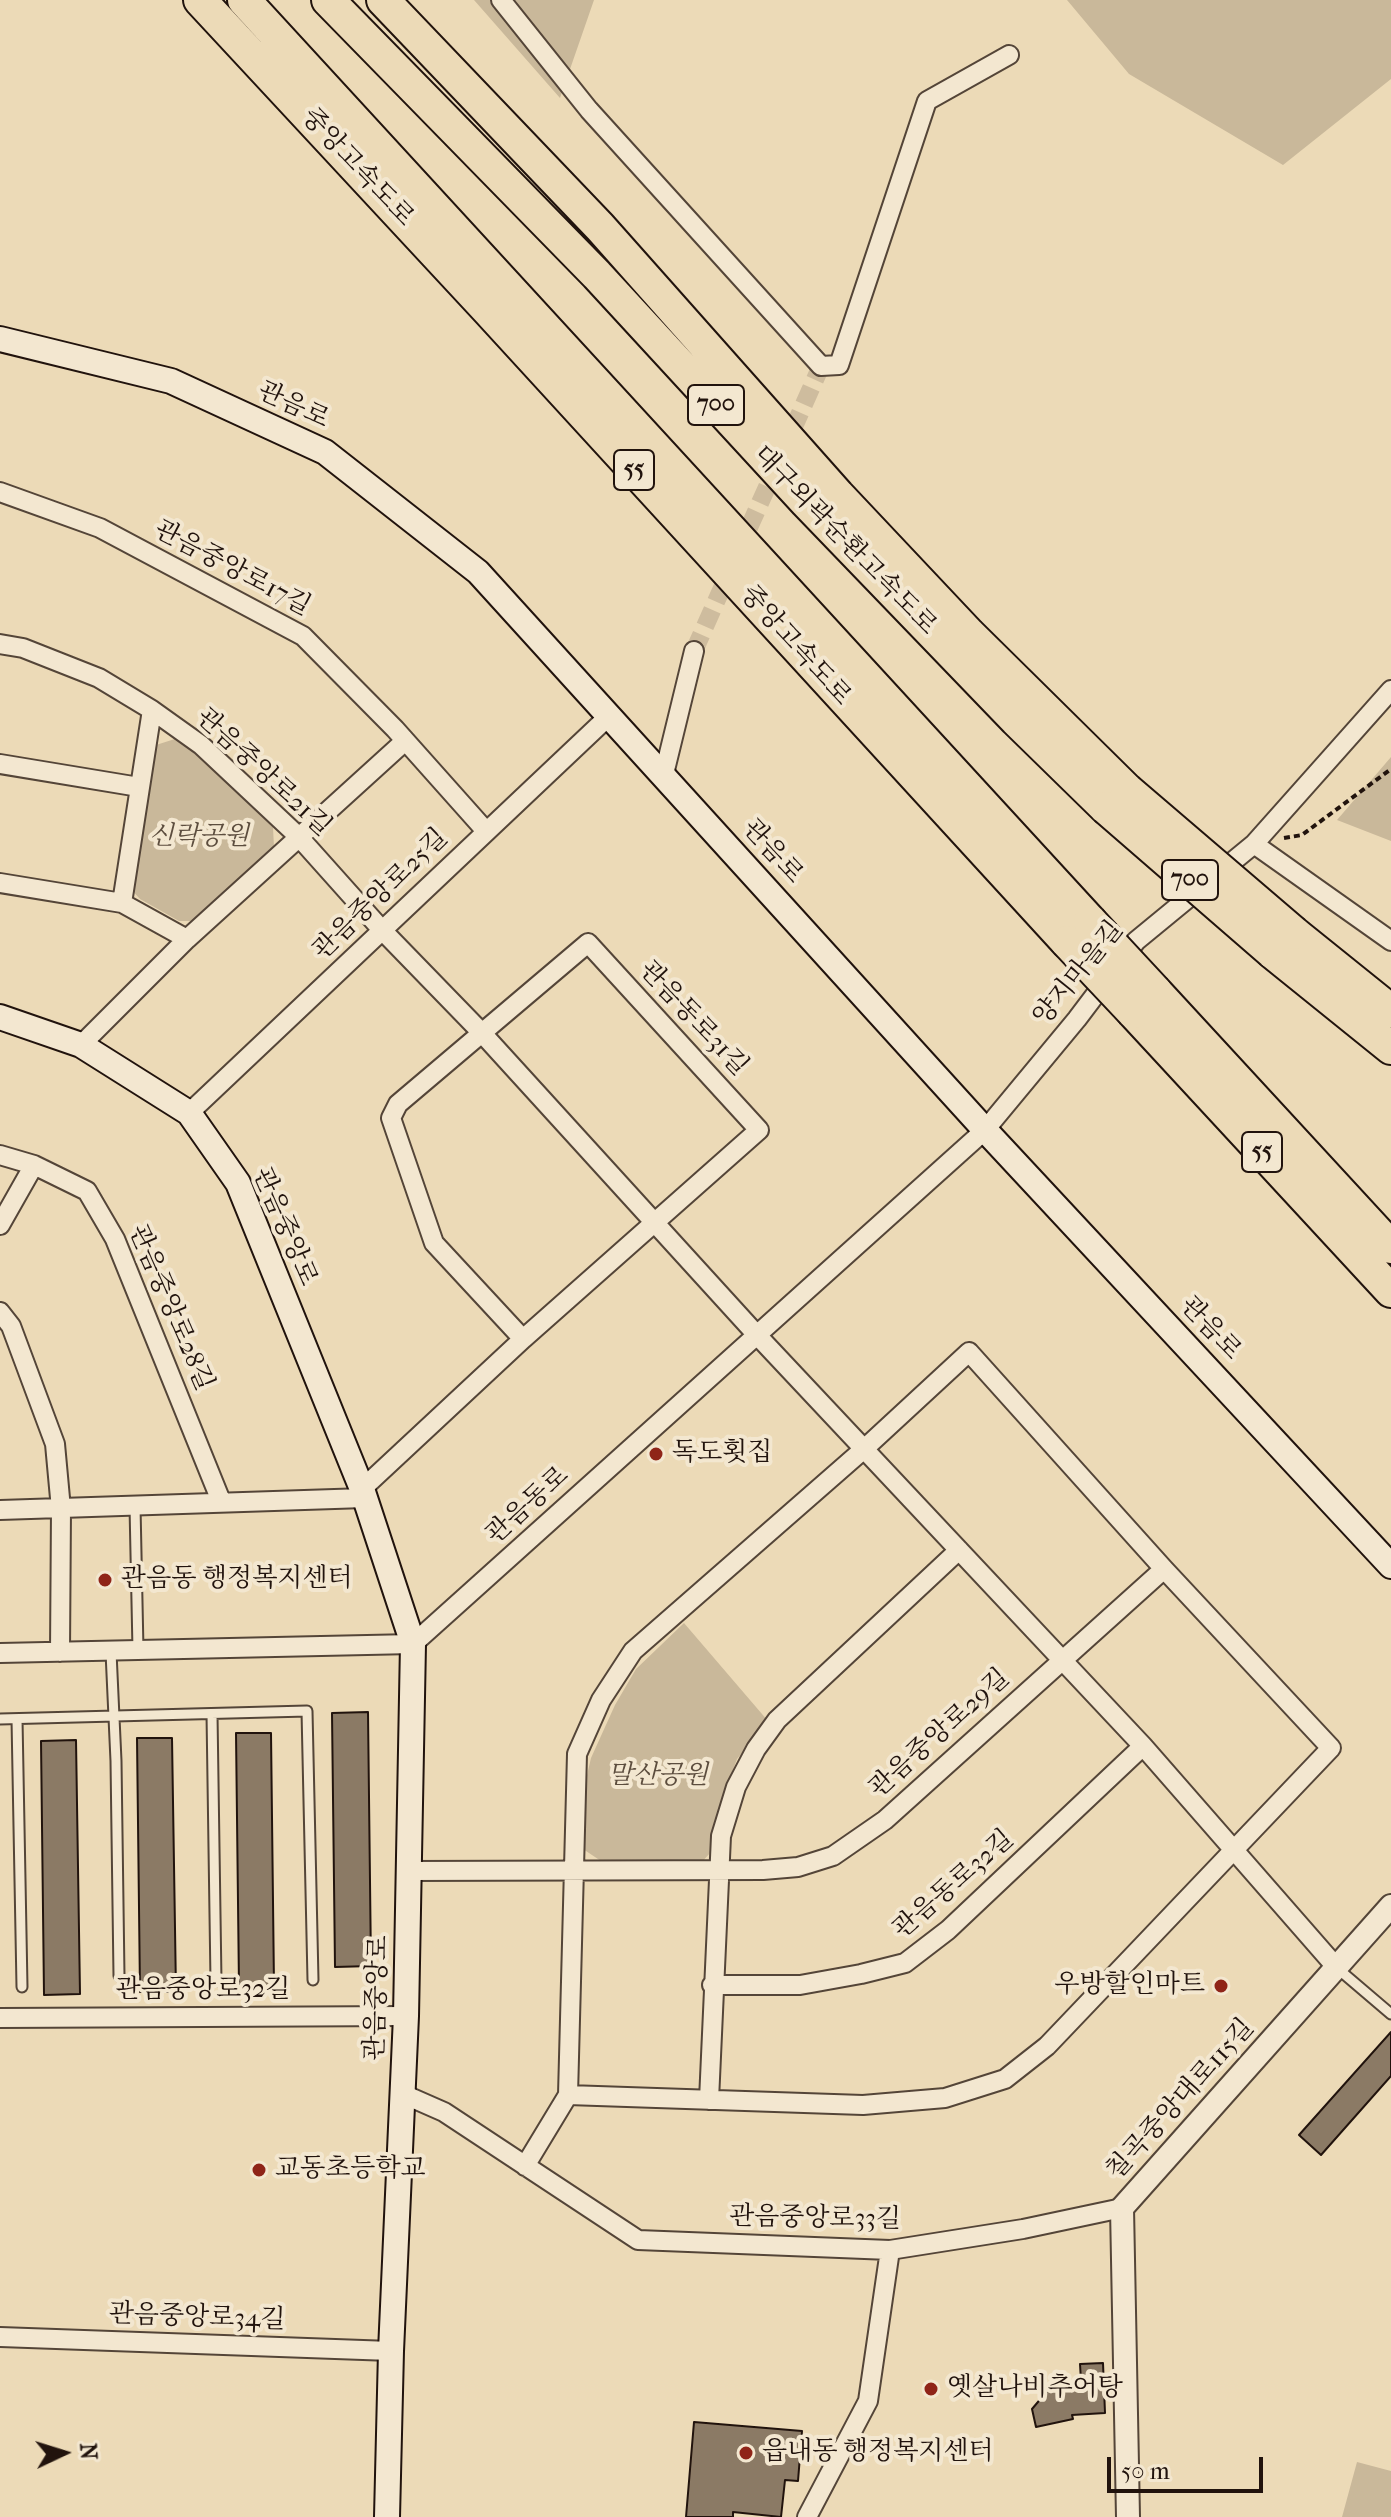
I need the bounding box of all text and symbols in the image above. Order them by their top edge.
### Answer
street label: 중앙고속도로 [294,102,420,234]
street label: 관음로 [252,376,334,436]
road number: 700 [688,385,744,425]
street label: 대구외곽순환고속도로 [746,440,942,642]
road number: 55 [614,450,654,490]
street label: 관음중앙로17길 [149,515,315,623]
street label: 중앙고속도로 [733,580,857,712]
street label: 관음중앙로21길 [189,702,337,844]
street label: 관음로 [735,814,809,890]
park label: 신락공원 [149,822,249,854]
street label: 관음중앙로25길 [307,823,455,967]
road number: 700 [1162,860,1218,900]
street label: 양지마을길 [1027,915,1131,1033]
street label: 관음동로31길 [632,955,754,1083]
road number: 55 [1242,1132,1282,1172]
street label: 관음중앙로 [245,1163,323,1291]
street label: 관음중앙로28길 [121,1220,219,1396]
street label: 관음로 [1173,1291,1247,1367]
place label: 독도횟집 [672,1438,772,1470]
marker: 독도횟집 [647,1445,665,1463]
street label: 관음동로 [480,1461,576,1551]
place label: 관음동 행정복지센터 [121,1564,353,1596]
marker: 관음동 행정복지센터 [96,1571,114,1589]
street label: 관음중앙로29길 [864,1663,1016,1805]
park label: 말산공원 [608,1761,708,1793]
street label: 관음동로32길 [887,1824,1021,1946]
street label: 관음중앙로 [360,1935,396,2061]
place label: 우방할인마트 [1054,1970,1205,2002]
street label: 관음중앙로32길 [116,1975,290,2007]
marker: 우방할인마트 [1212,1977,1230,1995]
street label: 칠곡중앙대로115길 [1101,2013,1261,2187]
place label: 교동초등학교 [275,2154,426,2186]
marker: 교동초등학교 [250,2161,268,2179]
street label: 관음중앙로33길 [729,2202,901,2236]
street label: 관음중앙로34길 [108,2299,286,2337]
place label: 옛살나비추어탕 [947,2373,1123,2405]
marker: 옛살나비추어탕 [922,2380,940,2398]
north arrow [24,2413,104,2493]
place label: 읍내동 행정복지센터 [762,2437,994,2469]
scale bar [1111,2441,1267,2491]
text: N [74,2442,101,2461]
marker: 읍내동 행정복지센터 [737,2444,755,2462]
text: 50 m [1121,2457,1170,2485]

